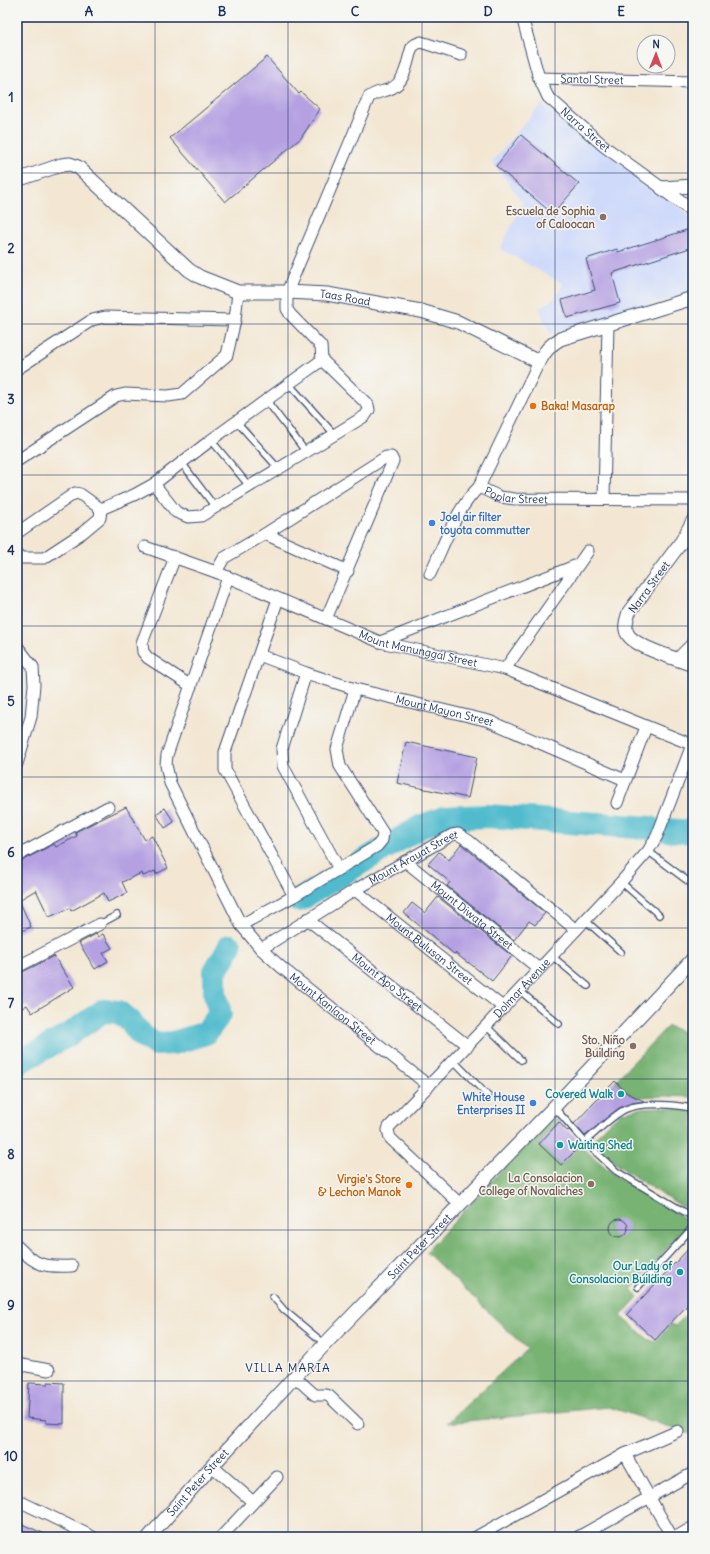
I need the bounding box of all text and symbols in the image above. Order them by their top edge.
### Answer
text: A [85,3,94,20]
text: B [218,3,227,20]
text: C [351,3,360,20]
text: D [483,3,493,20]
text: E [617,3,625,20]
north arrow [636,34,676,74]
text: N [652,37,660,51]
street label: Santol Street [560,72,624,87]
text: 1 [8,89,14,106]
street label: Narra Street [558,104,613,155]
place label: Escuela de Sophia of Caloocan [506,204,596,231]
marker: Escuela de Sophia of Caloocan [598,212,608,222]
text: 2 [7,240,15,257]
street label: Taas Road [320,287,372,309]
text: 3 [7,391,15,408]
place label: Baka! Masarap [541,399,615,414]
marker: Baka! Masarap [528,401,538,411]
street label: Poplar Street [482,484,548,506]
place label: Joel air filter toyota commutter [439,510,530,538]
marker: Joel air filter toyota commutter [427,518,437,528]
text: 4 [7,542,15,559]
street label: Narra Street [625,558,673,616]
street label: Mount Manunggal Street [357,627,479,670]
street label: Mount Mayon Street [394,692,496,729]
text: 5 [7,693,15,710]
street label: Mount Arayat Street [366,827,459,888]
text: 6 [7,844,15,861]
street label: Mount Diwata Street [428,878,516,952]
street label: Mount Bulusan Street [383,910,476,988]
street label: Mount Apo Street [349,950,425,1014]
street label: Dolmar Avenue [491,955,553,1020]
street label: Mount Kanlaon Street [287,970,379,1048]
text: 7 [8,995,15,1012]
place label: Sto. Niño Building [582,1033,625,1061]
marker: Sto. Niño Building [628,1041,638,1051]
place label: Covered Walk [545,1087,613,1101]
marker: Covered Walk [616,1089,626,1099]
place label: White House Enterprises II [457,1090,525,1118]
marker: White House Enterprises II [528,1098,538,1108]
place label: Waiting Shed [568,1138,633,1153]
marker: Waiting Shed [555,1140,565,1150]
text: 8 [7,1146,15,1163]
place label: La Consolacion College of Novaliches [479,1171,584,1199]
place label: Virgie's Store & Lechon Manok [318,1172,401,1199]
marker: La Consolacion College of Novaliches [586,1179,596,1189]
marker: Virgie's Store & Lechon Manok [404,1180,414,1190]
street label: Saint Peter Street [385,1210,454,1282]
place label: Our Lady of Consolacion Building [569,1259,672,1287]
marker: Our Lady of Consolacion Building [675,1267,685,1277]
text: 9 [7,1297,15,1314]
district label: VILLA MARIA [245,1360,331,1375]
street label: Saint Peter Street [164,1446,232,1519]
text: 10 [4,1448,18,1465]

